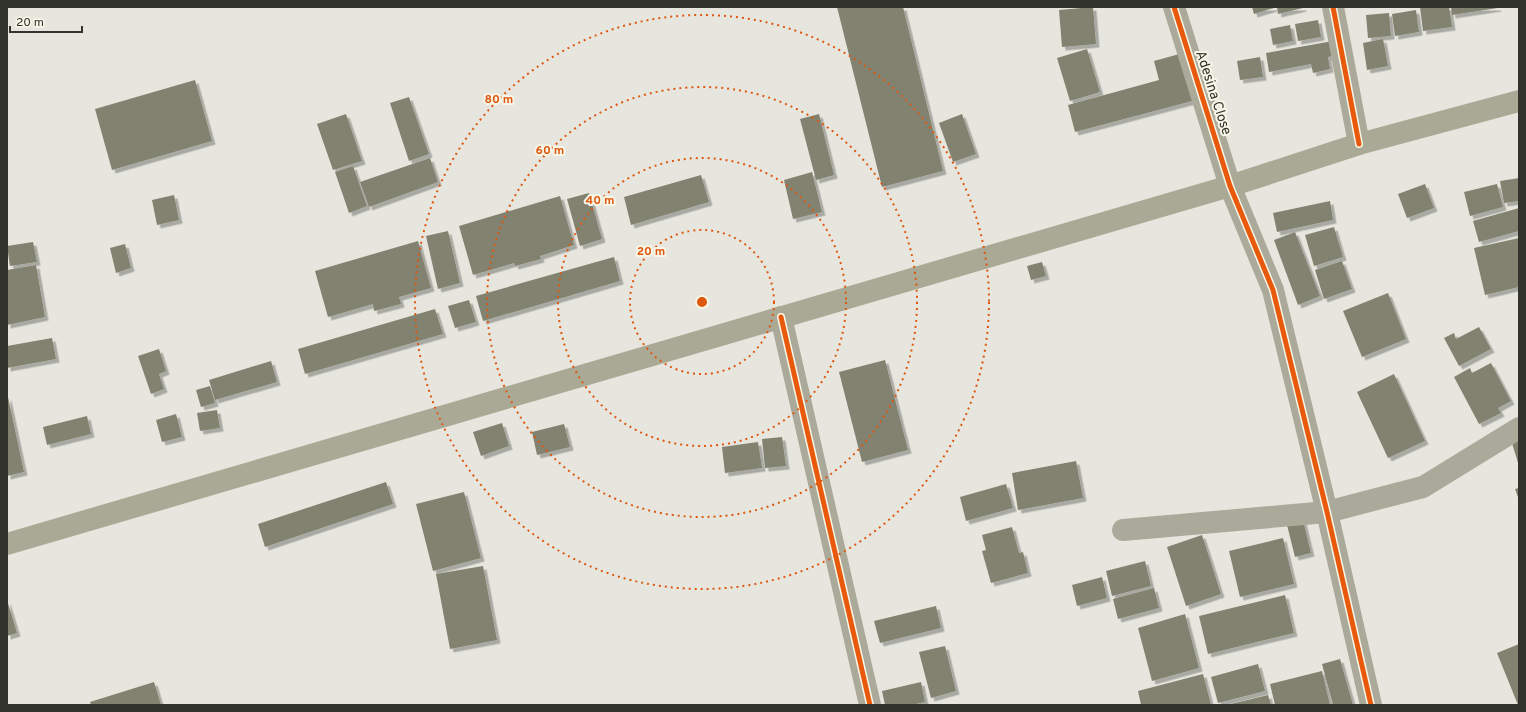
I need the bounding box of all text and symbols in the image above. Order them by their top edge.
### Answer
scale bar [10,8,82,34]
text: 20 m [16,15,44,31]
street label: Adesina Close [1191,49,1235,137]
text: 80 m [485,92,513,108]
text: 60 m [536,143,564,159]
text: 40 m [585,193,615,209]
text: 20 m [637,244,665,260]
centre of rings [695,295,709,309]

